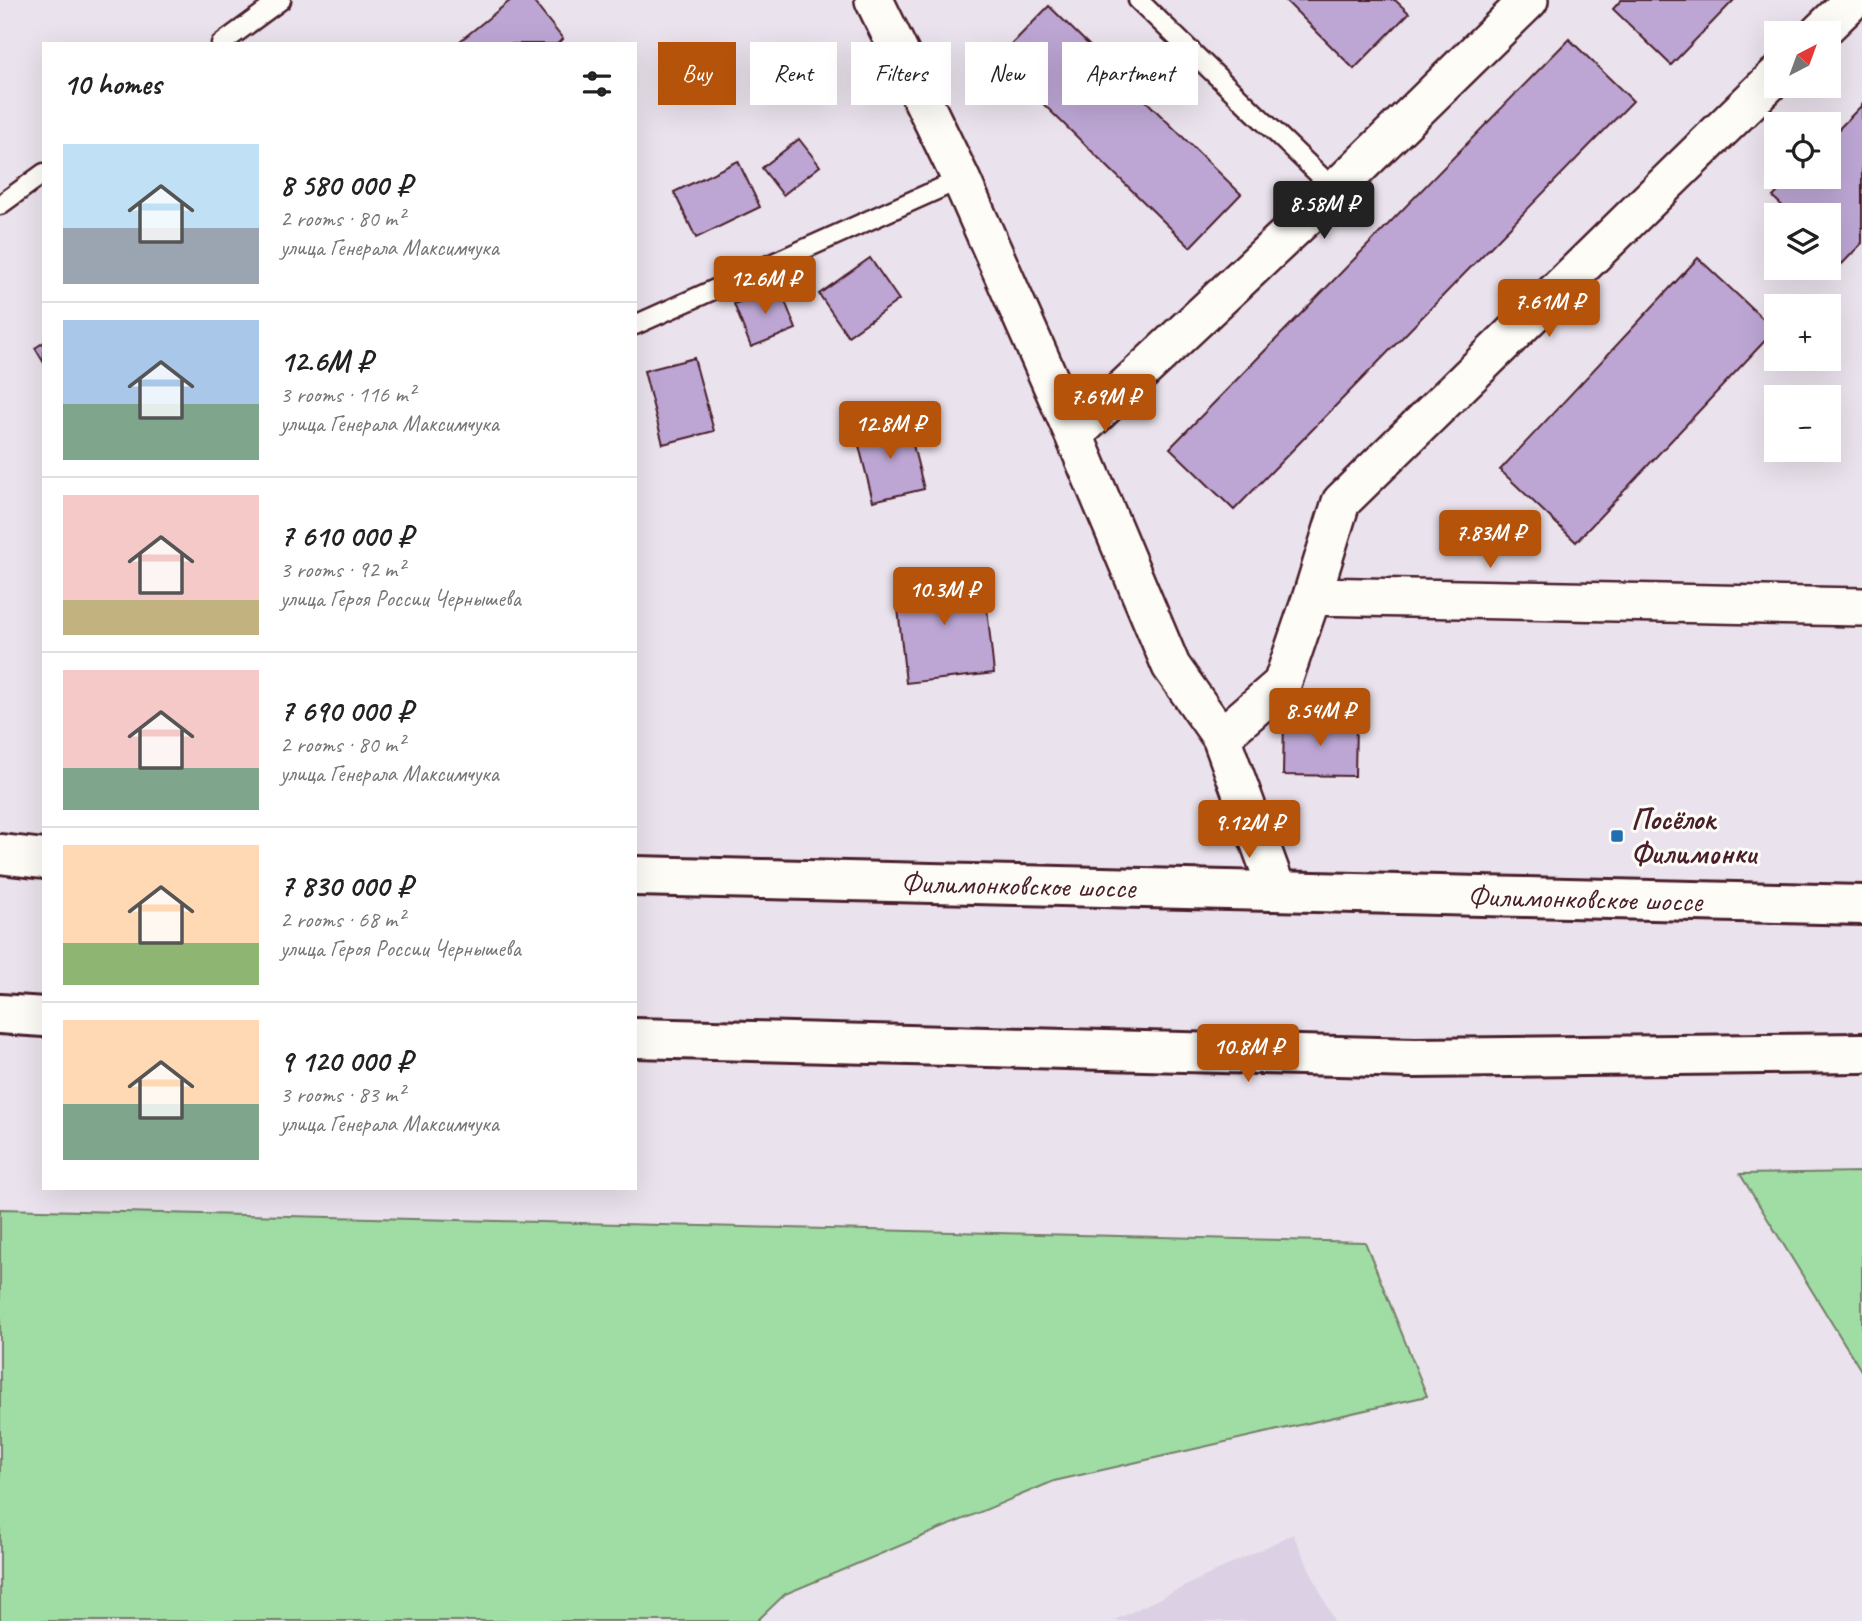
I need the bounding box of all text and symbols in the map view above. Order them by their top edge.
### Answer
north arrow [1764,21,1841,98]
map controls [1764,21,1841,462]
chip: Buy [658,42,736,105]
chip: Rent [750,42,837,105]
chip: Filters [851,42,951,105]
chip: New [965,42,1048,105]
chip: Apartment [1062,42,1198,105]
text: 10 homes [63,65,161,103]
icon: filters [578,65,616,103]
button: locate [1764,112,1841,189]
text: 8 580 000 ₽ [280,166,411,204]
icon: home [119,172,203,256]
pin: 8.58M ₽ [1259,182,1389,241]
text: 8.58M ₽ [1289,189,1359,218]
button: layers [1764,203,1841,280]
text: 2 rooms · 80 m² [280,204,404,233]
text: улица Генерала Максимчука [280,233,499,262]
pin: 12.6M ₽ [700,256,830,316]
text: 12.6M ₽ [730,264,800,293]
pin: 7.61M ₽ [1484,280,1614,339]
text: 7.61M ₽ [1514,287,1584,316]
button: + [1764,294,1841,371]
text: 12.6M ₽ [280,342,372,380]
icon: home [119,348,203,432]
pin: 7.69M ₽ [1040,374,1170,434]
text: 3 rooms · 116 m² [280,380,415,409]
text: 7.69M ₽ [1070,382,1140,411]
button: − [1764,385,1841,462]
pin: 12.8M ₽ [825,402,955,461]
text: улица Генерала Максимчука [280,409,499,438]
text: 12.8M ₽ [855,409,925,438]
pin: 7.83M ₽ [1425,510,1555,570]
text: 7 610 000 ₽ [280,517,412,555]
text: 7.83M ₽ [1455,518,1525,547]
icon: home [119,523,203,607]
text: 3 rooms · 92 m² [280,555,404,584]
pin: 10.3M ₽ [879,568,1009,627]
text: 10.3M ₽ [909,575,979,604]
text: улица Героя России Чернышева [280,584,521,613]
pin: 8.54M ₽ [1255,688,1385,748]
text: 7 690 000 ₽ [280,692,412,730]
text: 8.54M ₽ [1285,696,1355,725]
icon: home [119,698,203,782]
text: 2 rooms · 80 m² [280,730,404,759]
text: улица Генерала Максимчука [280,759,499,788]
pin: 9.12M ₽ [1184,800,1314,860]
place label: Посёлок Филимонки [1631,800,1758,872]
text: 9.12M ₽ [1214,808,1284,837]
marker: Посёлок Филимонки [1609,828,1625,844]
street label: Филимонковское шоссе [900,863,1138,907]
text: 7 830 000 ₽ [280,867,412,905]
icon: home [119,873,203,957]
street label: Филимонковское шоссе [1467,877,1705,920]
text: 2 rooms · 68 m² [280,905,404,934]
text: улица Героя России Чернышева [280,934,521,963]
pin: 10.8M ₽ [1183,1024,1313,1084]
text: 10.8M ₽ [1213,1032,1283,1061]
text: 9 120 000 ₽ [280,1042,411,1080]
icon: home [119,1048,203,1132]
text: 3 rooms · 83 m² [280,1080,404,1109]
text: улица Генерала Максимчука [280,1109,499,1138]

